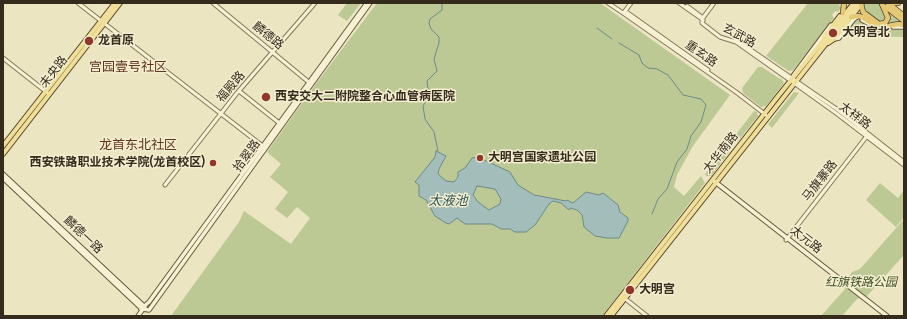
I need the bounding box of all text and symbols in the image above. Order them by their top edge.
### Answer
street label: 麟德路 [249,19,287,53]
street label: 玄武路 [720,21,758,51]
place label: 大明宫北 [842,26,890,40]
marker: 大明宫北 [827,27,839,39]
place label: 龙首原 [98,34,134,48]
marker: 龙首原 [83,35,95,47]
street label: 重玄路 [682,38,720,70]
street label: 未央路 [37,53,71,91]
district label: 宫园壹号社区 [89,59,167,75]
street label: 福殿路 [214,69,248,105]
place label: 西安交大二附院整合心血管病医院 [275,90,455,104]
marker: 西安交大二附院整合心血管病医院 [260,91,272,103]
street label: 太祥路 [836,99,874,133]
street label: 太华南路 [701,130,741,176]
district label: 龙首东北社区 [99,137,177,153]
street label: 拾翠路 [231,137,263,175]
place label: 大明宫国家遗址公园 [488,151,596,165]
marker: 大明宫国家遗址公园 [475,153,485,163]
place label: 西安铁路职业技术学院(龙首校区) [29,156,205,170]
marker: 西安铁路职业技术学院(龙首校区) [208,158,218,168]
street label: 马旗寨路 [800,158,840,204]
water label: 太液池 [429,193,467,209]
street label: 麟德一路 [61,213,105,257]
street label: 太元路 [787,223,825,257]
park label: 红旗铁路公园 [825,276,897,290]
place label: 大明宫 [639,283,675,297]
marker: 大明宫 [624,284,636,296]

